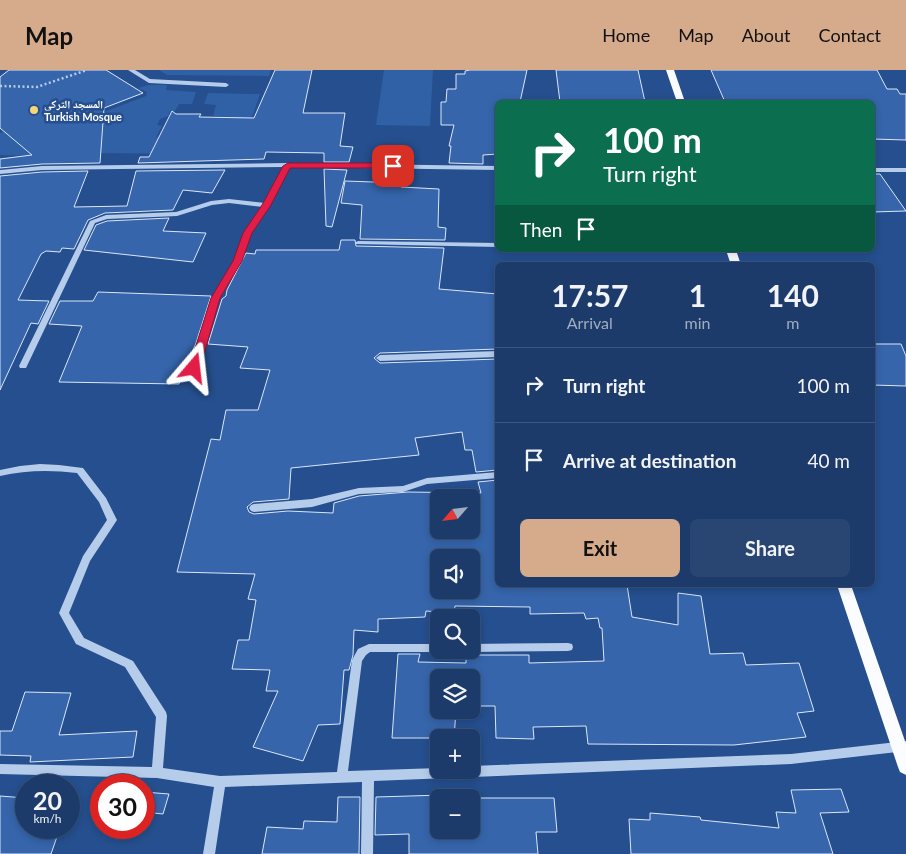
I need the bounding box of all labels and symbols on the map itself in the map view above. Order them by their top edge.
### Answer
place label: المسجد التركي Turkish Mosque [44,97,122,123]
marker: المسجد التركي Turkish Mosque [28,104,40,116]
pin [372,145,414,187]
position arrow [167,341,219,393]
north arrow [430,489,480,539]
speed limit sign: 30 [90,774,155,839]

